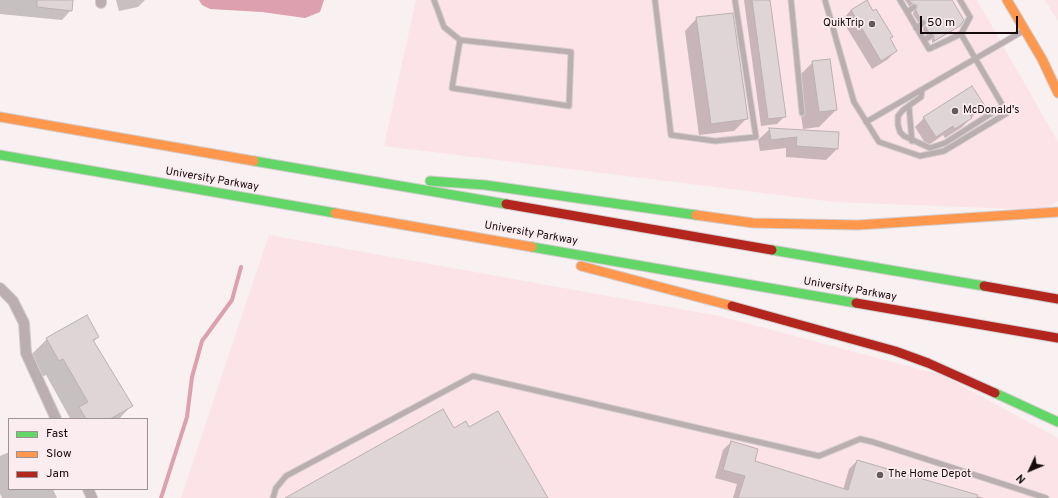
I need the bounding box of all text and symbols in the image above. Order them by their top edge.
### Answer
scale bar [922,8,1020,34]
text: 50 m [927,15,955,31]
place label: QuikTrip [823,17,864,31]
marker: QuikTrip [867,19,877,29]
place label: McDonald's [963,104,1019,118]
marker: McDonald's [950,106,960,116]
street label: University Parkway [164,165,260,195]
street label: University Parkway [483,219,579,249]
street label: University Parkway [802,275,898,305]
legend [8,418,148,490]
text: Fast [46,426,68,442]
text: Slow [46,446,72,462]
north arrow [1010,450,1050,490]
text: Jam [46,466,69,482]
place label: The Home Depot [888,468,971,482]
marker: The Home Depot [875,470,885,480]
text: N [1014,471,1029,486]

